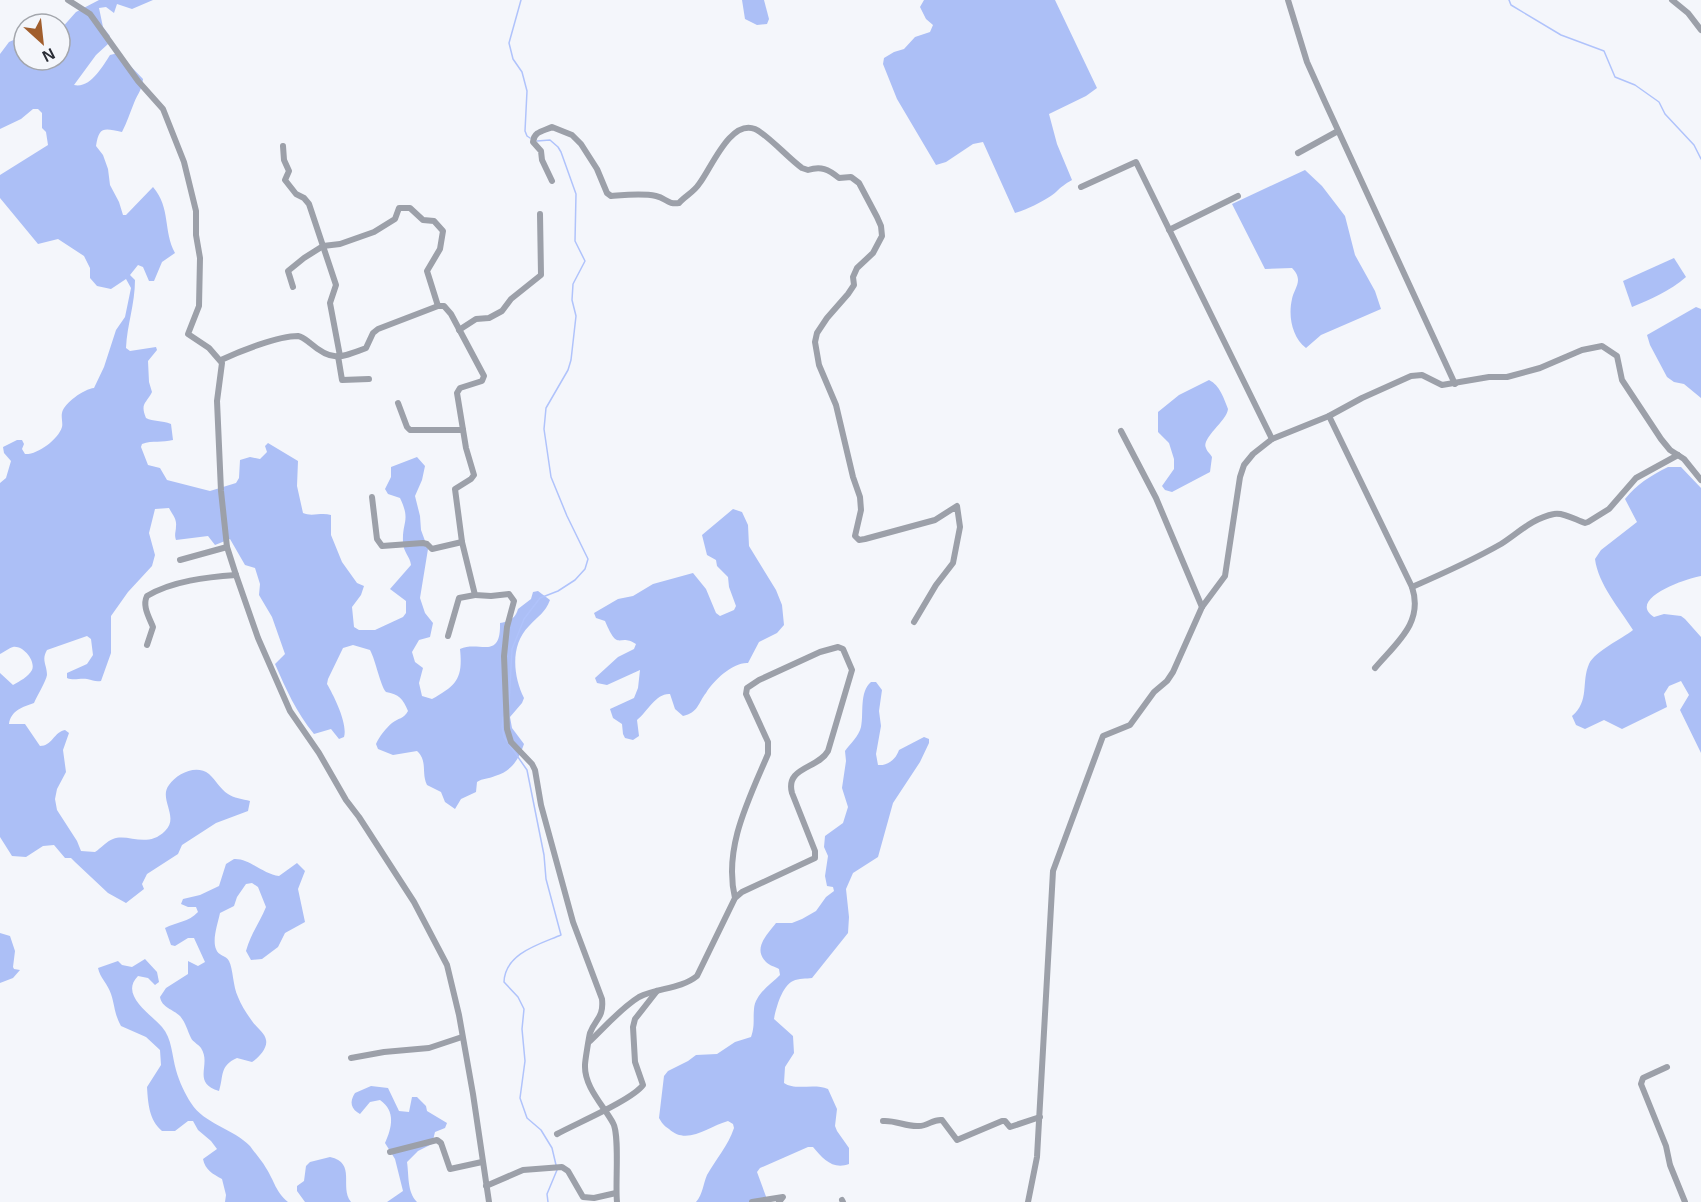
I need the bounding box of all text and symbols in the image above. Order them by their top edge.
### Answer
north arrow [12,12,72,72]
text: N [40,45,58,65]

